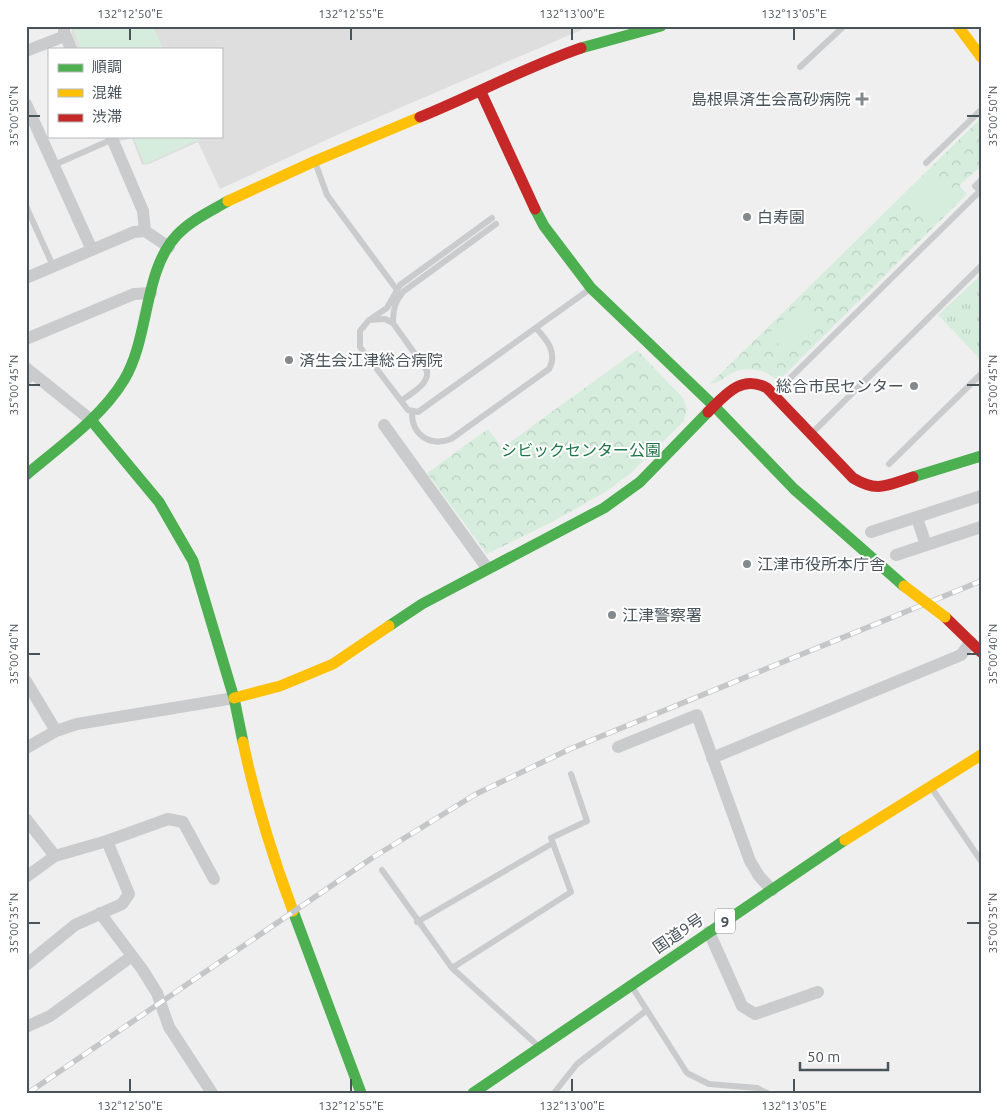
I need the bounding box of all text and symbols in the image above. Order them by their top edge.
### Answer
text: 132°12'50"E [97,7,163,20]
text: 132°12'55"E [318,7,384,20]
text: 132°13'00"E [539,7,605,20]
text: 132°13'05"E [761,7,827,20]
legend [48,48,222,138]
text: 順調 [92,58,122,75]
text: 混雑 [92,84,122,101]
text: 35°00'50"N [7,86,20,146]
text: 35°00'50"N [986,86,999,146]
place label: 島根県済生会高砂病院 [691,90,851,108]
marker: 島根県済生会高砂病院 [855,92,869,106]
text: 渋滞 [92,108,122,125]
place label: 白寿園 [757,208,805,226]
marker: 白寿園 [741,211,753,223]
place label: 済生会江津総合病院 [299,351,443,369]
marker: 済生会江津総合病院 [283,354,295,366]
text: 35°00'45"N [7,355,20,415]
text: 35°00'45"N [986,355,999,415]
place label: 総合市民センター [776,377,904,395]
marker: 総合市民センター [908,380,920,392]
park label: シビックセンター公園 [501,441,661,459]
place label: 江津市役所本庁舎 [757,555,885,573]
marker: 江津市役所本庁舎 [741,558,753,570]
place label: 江津警察署 [622,606,702,624]
marker: 江津警察署 [606,609,618,621]
text: 35°00'40"N [7,624,20,684]
text: 35°00'40"N [986,624,999,684]
text: 35°00'35"N [7,893,20,953]
text: 35°00'35"N [986,893,999,953]
road number: 9 [715,908,735,934]
street label: 国道9号 [649,910,707,956]
scale bar [800,1039,887,1071]
text: 50 m [807,1048,840,1065]
text: 132°12'50"E [97,1099,163,1112]
text: 132°12'55"E [318,1099,384,1112]
text: 132°13'00"E [539,1099,605,1112]
text: 132°13'05"E [761,1099,827,1112]

